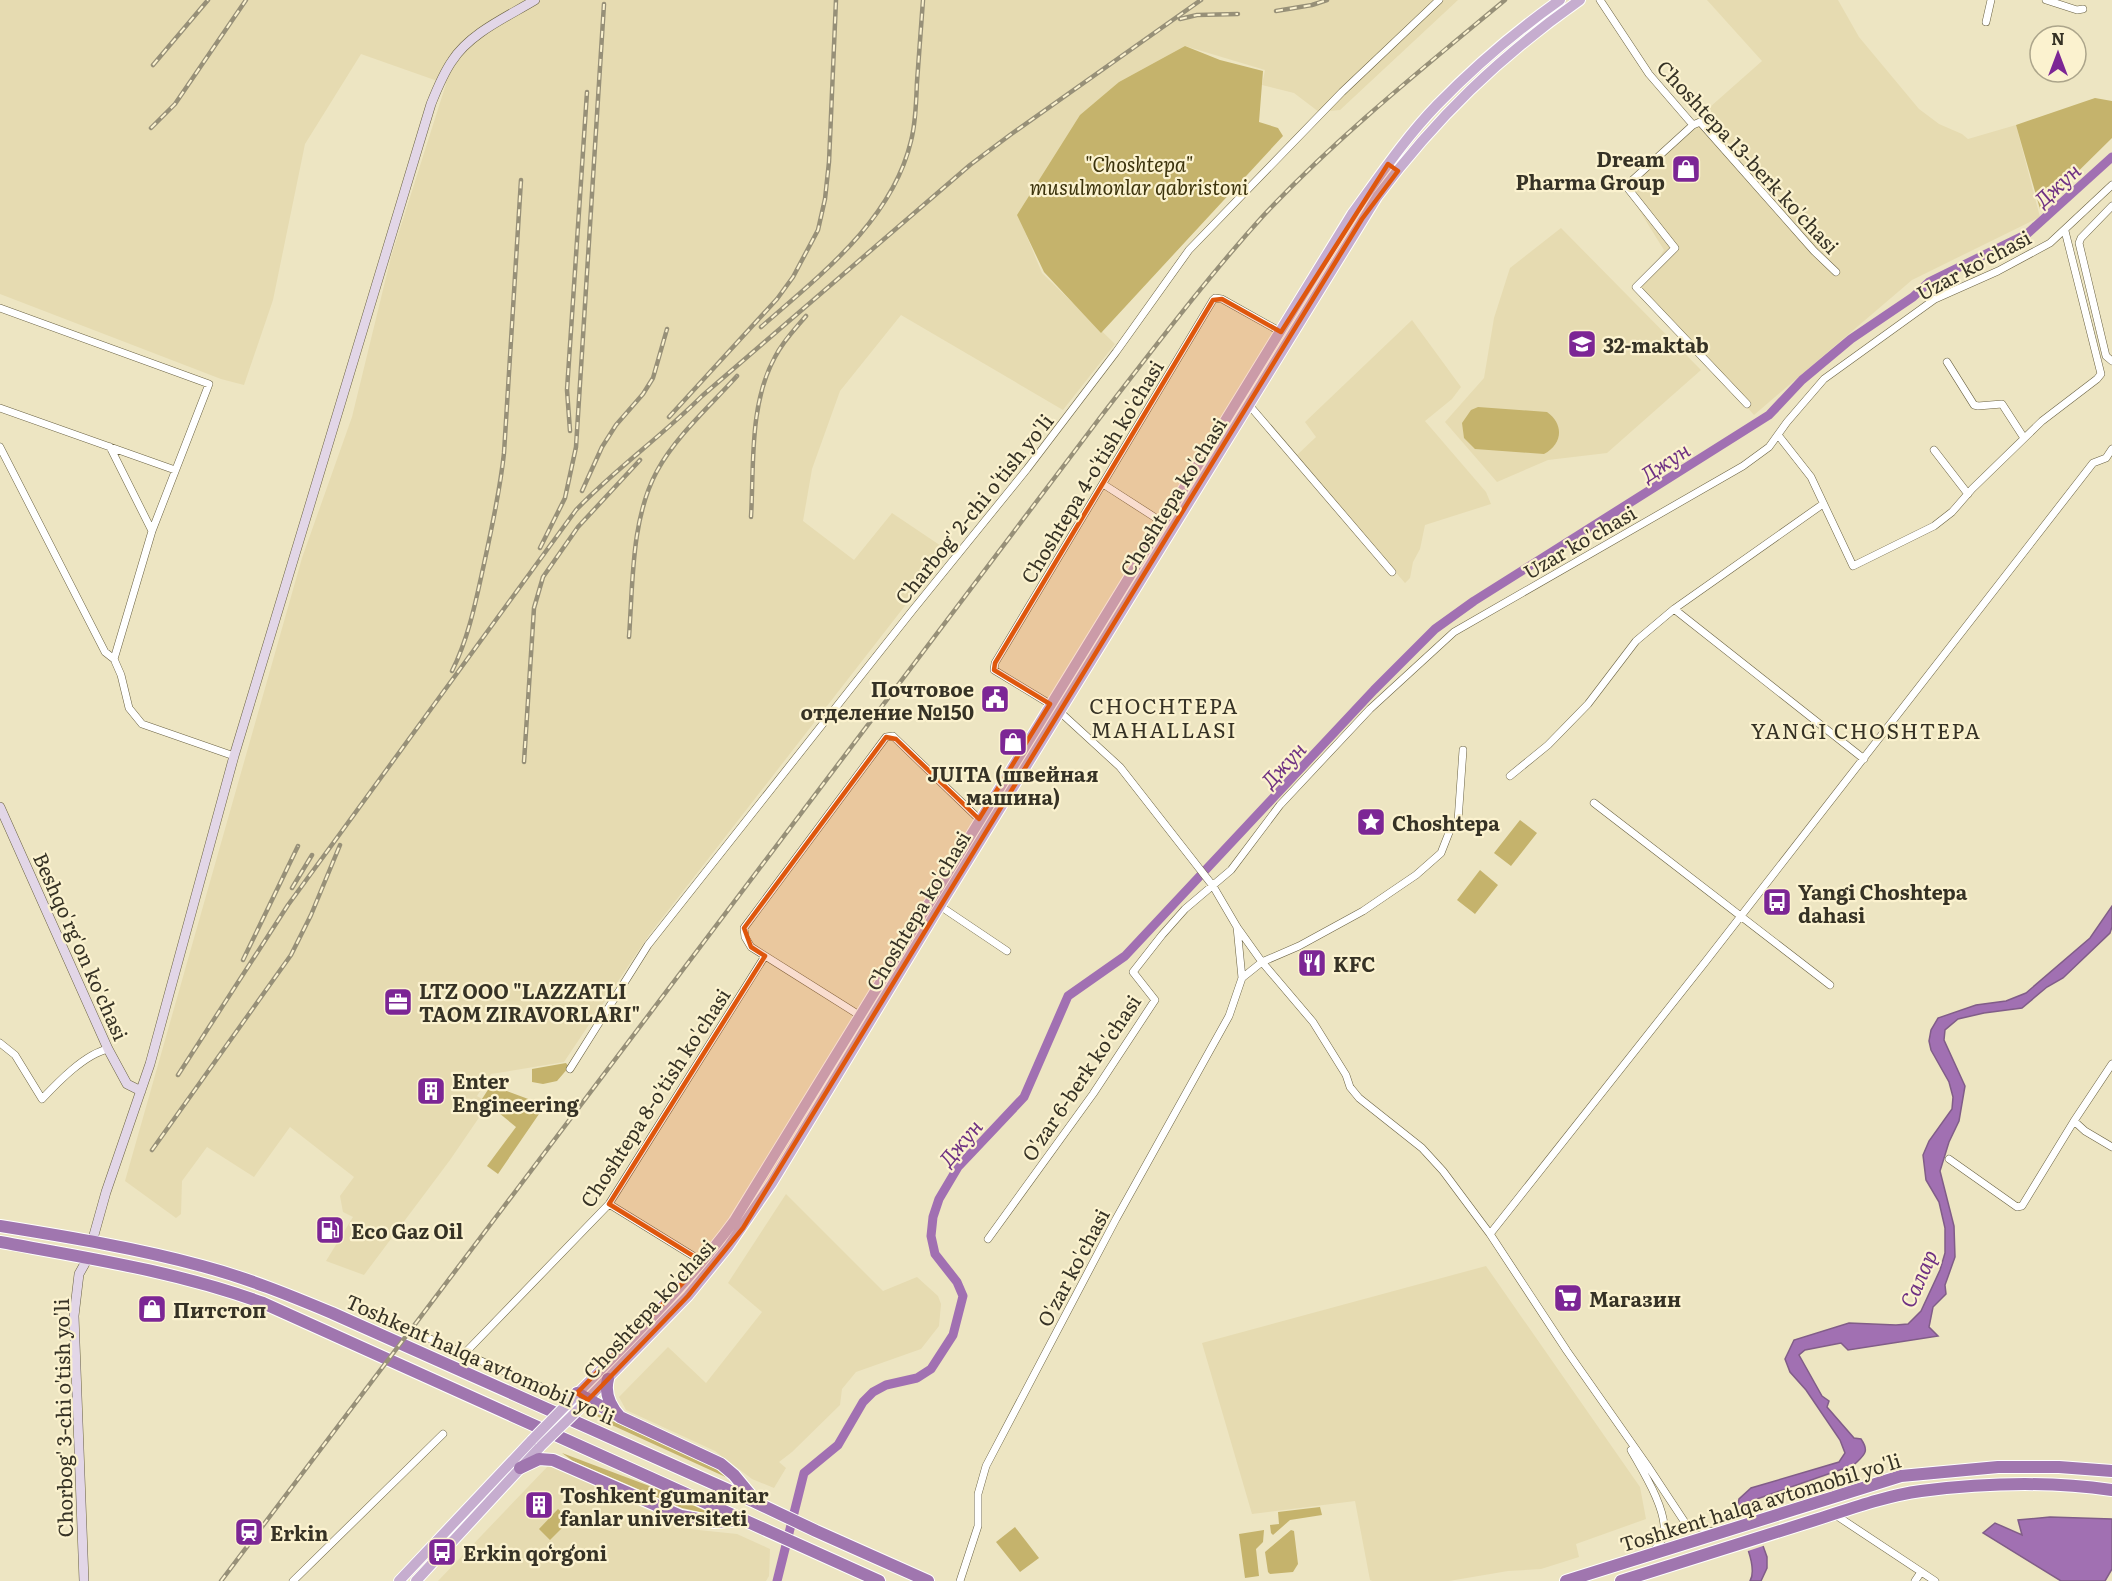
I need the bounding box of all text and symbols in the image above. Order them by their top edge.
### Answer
north arrow [2028,24,2088,84]
text: N [2051,26,2065,50]
street label: Choshtepa 13-berk ko'chasi [1651,52,1847,260]
place label: Dream Pharma Group [1516,143,1665,196]
park label: "Choshtepa" musulmonlar qabristoni [1030,148,1248,201]
shop icon: Dream Pharma Group [1670,153,1702,185]
water label: Джун [2026,154,2086,214]
street label: Uzar ko'chasi [1910,221,2036,307]
school or university icon: 32-maktab [1566,328,1598,360]
place label: 32-maktab [1603,329,1709,359]
street label: Choshtepa 4-o'tish ko'chasi [1012,353,1170,588]
street label: Charbog' 2-chi o'tish yo'li [887,406,1060,610]
street label: Choshtepa ko'chasi [1111,411,1233,581]
water label: Джун [1633,433,1695,489]
street label: Uzar ko'chasi [1517,496,1641,585]
place label: Почтовое отделение №150 [801,673,974,726]
public building icon: Почтовое отделение №150 [979,683,1011,715]
district label: CHOCHTEPA MAHALLASI [1089,689,1239,744]
district label: YANGI CHOSHTEPA [1751,714,1981,745]
shop icon: JUITA (швейная машина) [997,726,1029,758]
water label: Джун [1252,734,1312,794]
place label: JUITA (швейная машина) [928,758,1099,811]
place icon: Choshtepa [1355,806,1387,838]
place label: Choshtepa [1392,807,1500,837]
street label: Choshtepa ko'chasi [857,824,977,996]
street label: Beshqo'rg'on ko'chasi [27,847,137,1045]
place label: Yangi Choshtepa dahasi [1798,876,1968,929]
bus stop icon: Yangi Choshtepa dahasi [1761,886,1793,918]
restaurant icon: KFC [1296,947,1328,979]
place label: KFC [1333,948,1375,978]
place label: LTZ OOO "LAZZATLI TAOM ZIRAVORLARI" [419,975,640,1028]
street label: Choshtepa 8-o'tish ko'chasi [572,981,736,1213]
office icon: LTZ OOO "LAZZATLI TAOM ZIRAVORLARI" [382,986,414,1018]
street label: O'zar 6-berk ko'chasi [1013,987,1147,1166]
place label: Enter Engineering [452,1065,580,1118]
building icon: Enter Engineering [415,1075,447,1107]
water label: Джун [930,1111,988,1173]
street label: O'zar ko'chasi [1028,1202,1116,1331]
fuel station icon: Eco Gaz Oil [314,1214,346,1246]
place label: Eco Gaz Oil [351,1215,463,1245]
street label: Choshtepa ko'chasi [575,1231,721,1385]
water label: Салар [1891,1244,1943,1312]
supermarket icon: Магазин [1552,1282,1584,1314]
place label: Магазин [1589,1283,1681,1313]
street label: Toshkent halqa avtomobil yo'li [341,1285,621,1431]
shop icon: Питстоп [136,1293,168,1325]
place label: Питстоп [173,1294,266,1324]
street label: Chorbog' 3-chi o'tish yo'li [45,1298,79,1538]
street label: Toshkent halqa avtomobil yo'li [1616,1444,1905,1558]
place label: Toshkent gumanitar fanlar universiteti [560,1479,769,1532]
building icon: Toshkent gumanitar fanlar universiteti [523,1489,555,1521]
station icon: Erkin [233,1516,265,1548]
place label: Erkin [270,1517,329,1547]
bus stop icon: Erkin qoʻrgʻoni [426,1536,458,1568]
place label: Erkin qoʻrgʻoni [463,1537,607,1567]

